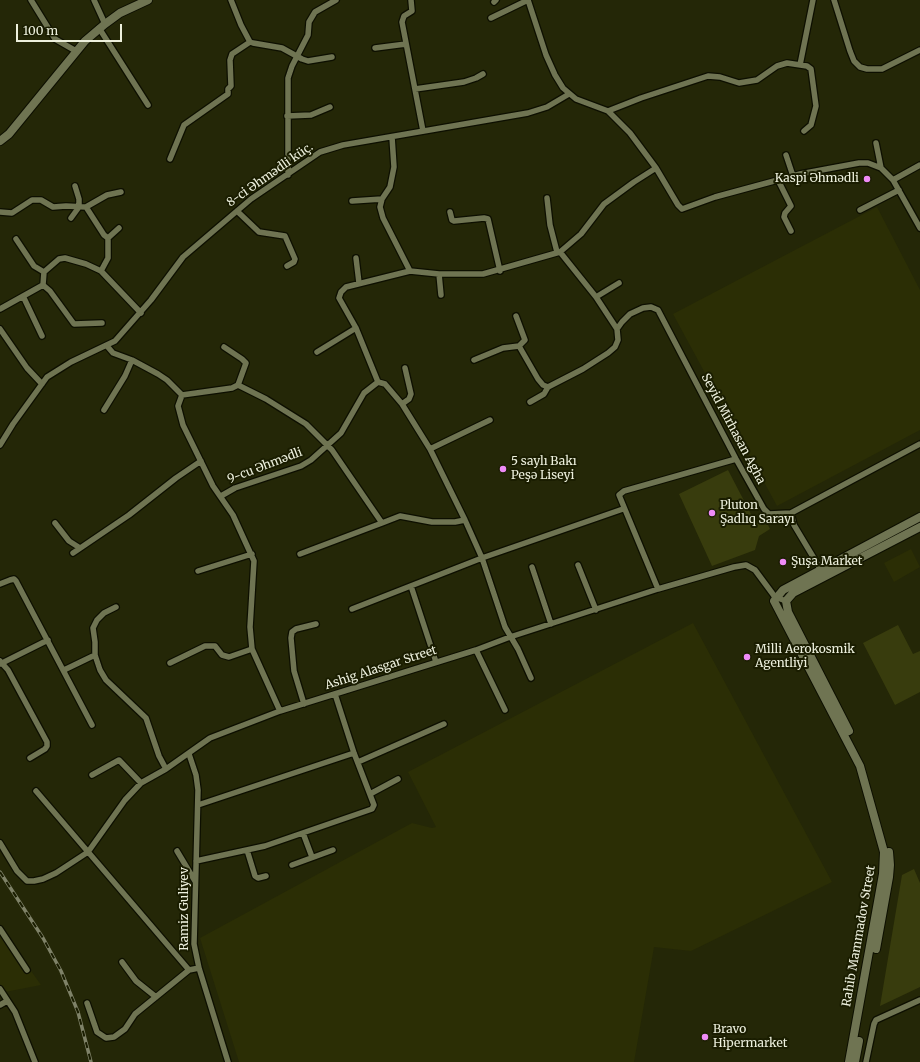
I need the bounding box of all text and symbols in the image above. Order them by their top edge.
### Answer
scale bar [18,16,124,42]
text: 100 m [23,23,58,38]
street label: 8-ci Əhmədli küç. [224,140,316,210]
place label: Kaspi Əhmədli [775,172,859,186]
marker: Kaspi Əhmədli [862,174,872,184]
street label: Seyid Mirhasan Agha [698,371,768,487]
street label: 9-cu Əhmədli [225,445,305,487]
place label: 5 saylı Bakı Peşə Liseyi [511,455,577,483]
marker: 5 saylı Bakı Peşə Liseyi [498,464,508,474]
place label: Pluton Şadlıq Sarayı [720,499,795,527]
marker: Pluton Şadlıq Sarayı [707,508,717,518]
place label: Şuşa Market [791,555,863,569]
marker: Şuşa Market [778,557,788,567]
street label: Ashig Alasgar Street [323,643,439,693]
place label: Milli Aerokosmik Agentliyi [755,643,855,671]
marker: Milli Aerokosmik Agentliyi [742,652,752,662]
street label: Rahib Mammadov Street [839,864,879,1008]
street label: Ramiz Guliyev [178,867,192,951]
place label: Bravo Hipermarket [713,1023,787,1051]
marker: Bravo Hipermarket [700,1032,710,1042]

